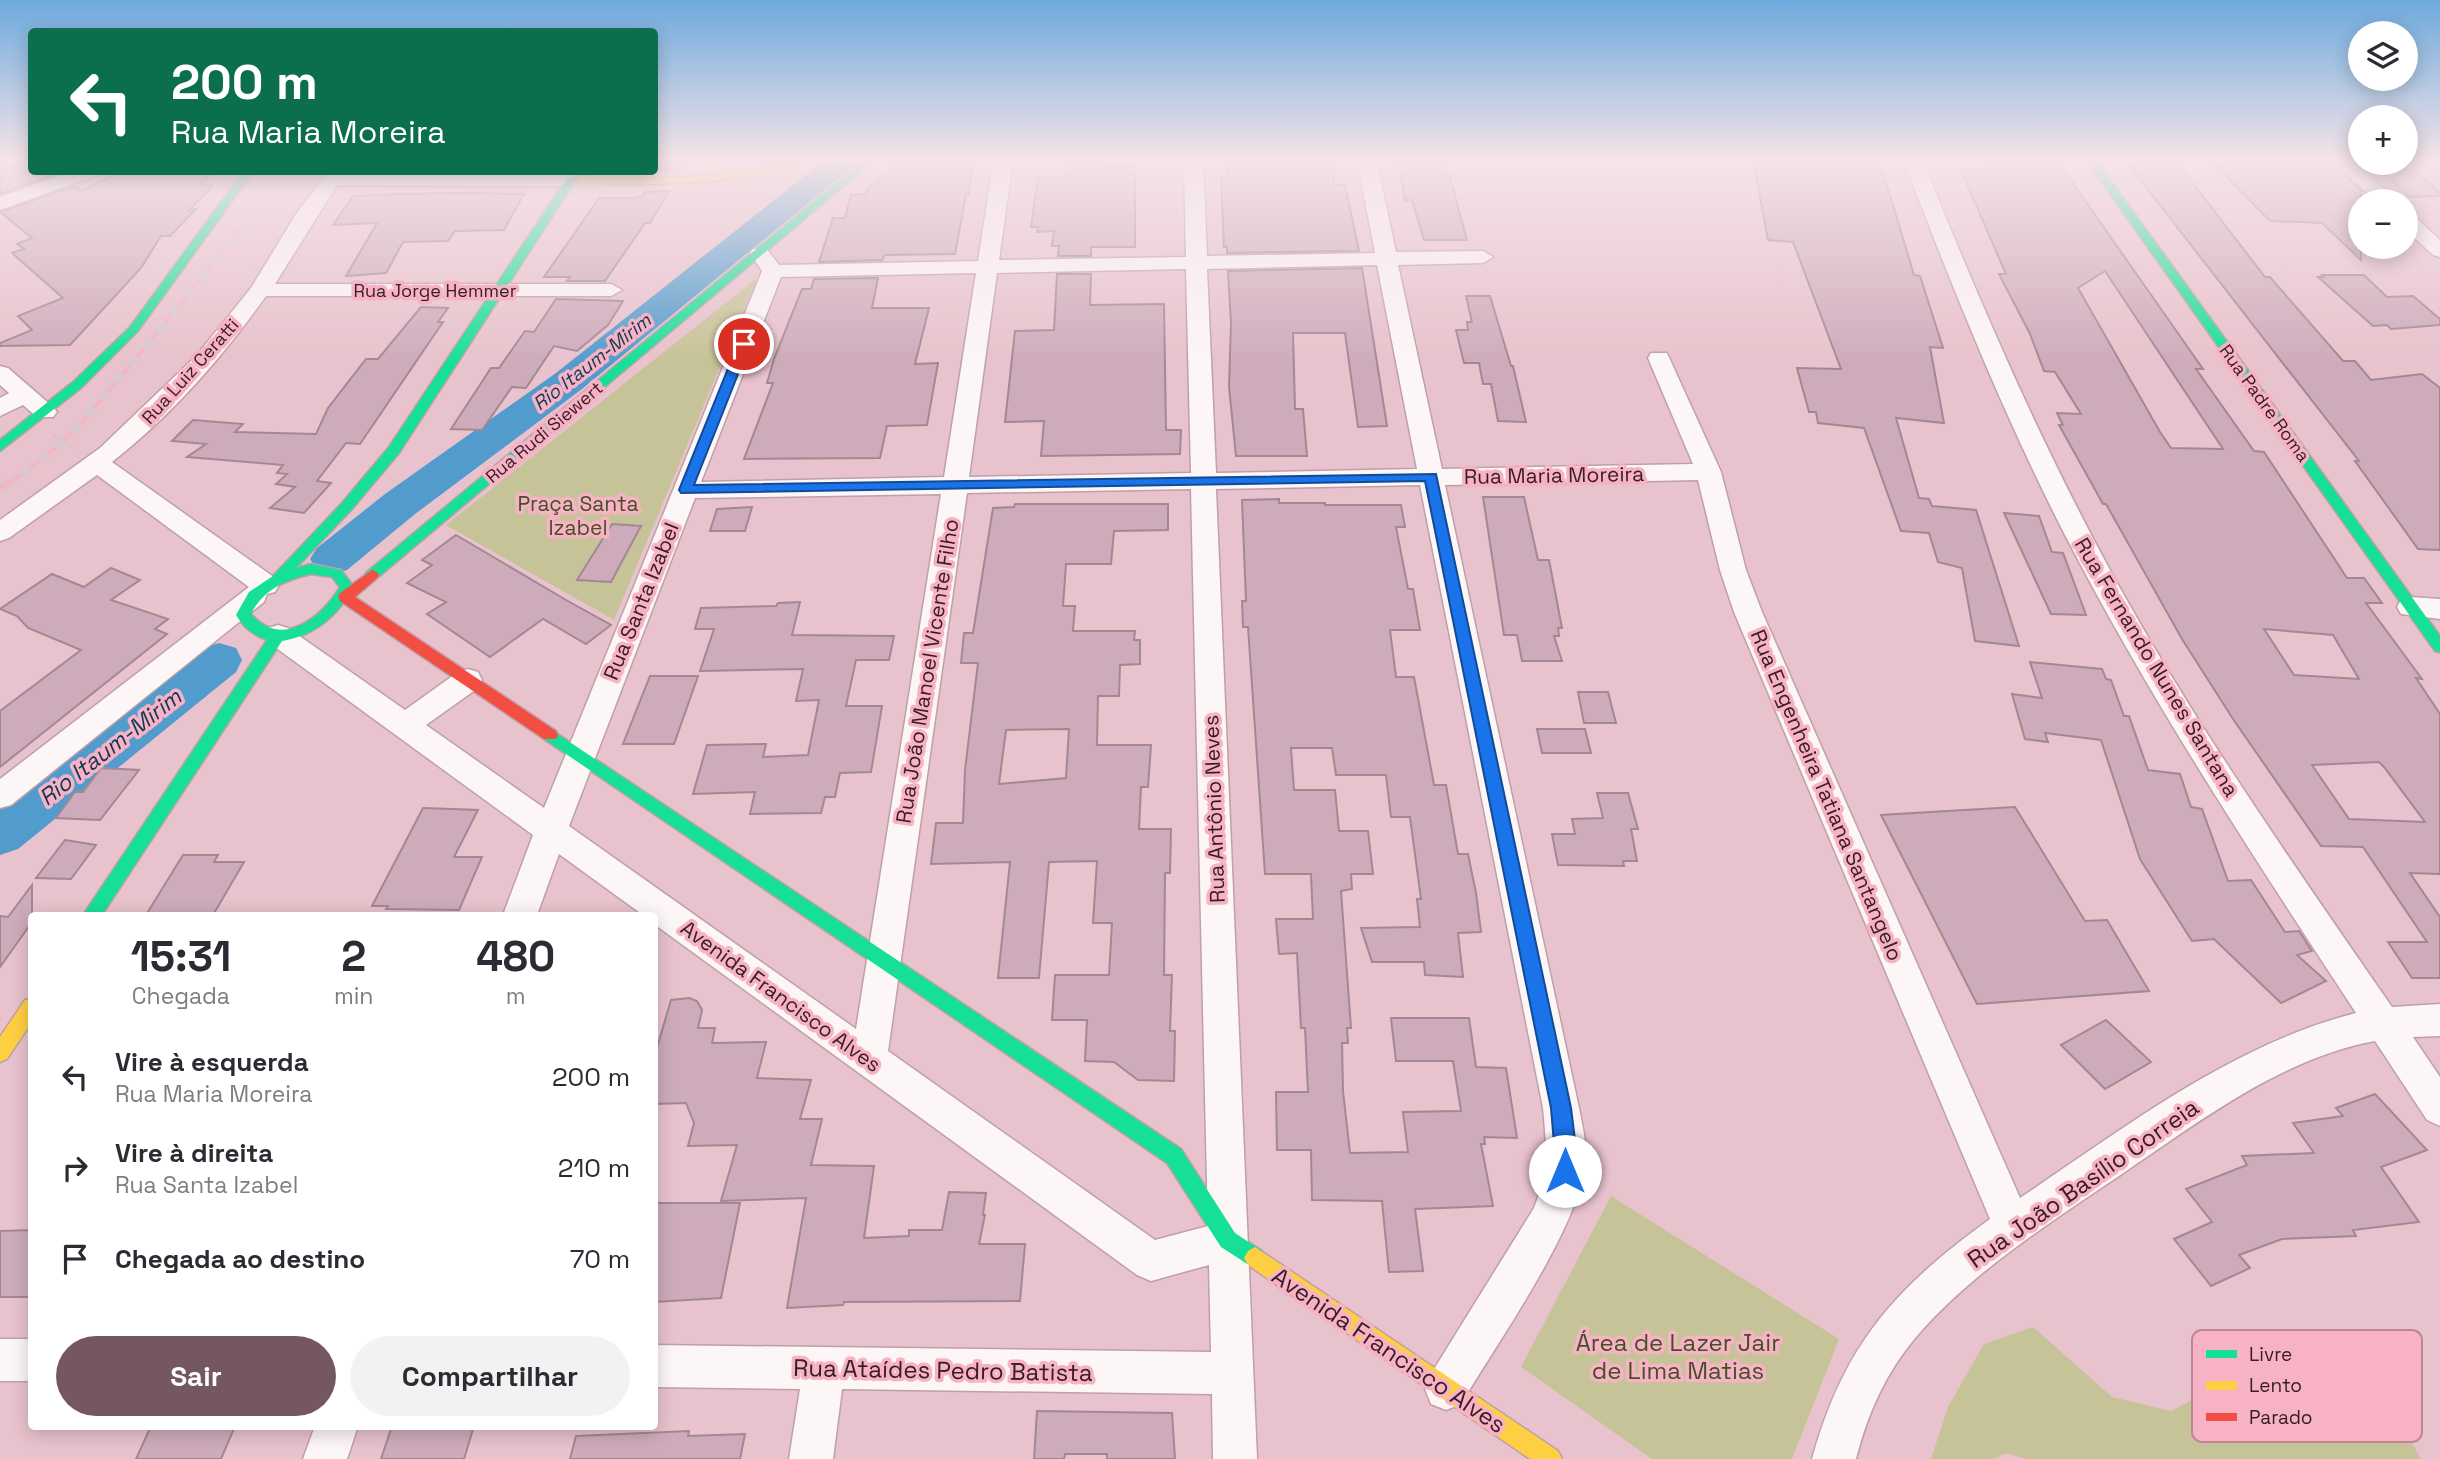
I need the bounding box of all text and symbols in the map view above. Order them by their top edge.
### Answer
map controls [2348,21,2418,259]
button: layers [2348,21,2418,91]
text: 200 m [171,51,318,113]
icon: left [56,56,147,147]
button: + [2348,105,2418,175]
text: Rua Maria Moreira [171,112,446,152]
button: − [2348,189,2418,259]
street label: Rua Jorge Hemmer [354,279,517,302]
water label: Rio Itaum-Mirim [528,308,657,416]
street label: Rua Luiz Ceratti [137,313,243,429]
pin [714,314,774,374]
icon: arrive [725,325,763,363]
street label: Rua Padre Roma [2215,340,2315,466]
street label: Rua Rudi Siewert [481,376,607,488]
street label: Rua Maria Moreira [1464,460,1644,490]
park label: Praça Santa Izabel [517,490,639,541]
street label: Rua João Manoel Vicente Filho [890,517,964,825]
street label: Rua Santa Izabel [597,518,685,684]
street label: Rua Fernando Nunes Santana [2069,533,2245,801]
street label: Rua Engenheira Tatiana Santangelo [1745,625,1909,965]
water label: Rio Itaum-Mirim [32,681,188,812]
street label: Rua Antônio Neves [1197,715,1231,903]
street label: Avenida Francisco Alves [675,914,887,1078]
text: 15:31 [131,930,231,983]
text: 2 [341,930,366,983]
text: 480 [476,930,555,983]
text: Chegada [132,981,230,1011]
text: min [334,981,373,1011]
text: m [506,981,526,1011]
text: Vire à esquerda [115,1045,309,1079]
icon: left [56,1058,94,1096]
text: 200 m [552,1060,630,1094]
text: Rua Maria Moreira [115,1079,312,1109]
street label: Rua João Basílio Correia [1961,1091,2205,1275]
position arrow [1528,1134,1602,1208]
text: Vire à direita [115,1136,273,1170]
icon: right [56,1149,94,1187]
text: 210 m [558,1151,630,1185]
text: Rua Santa Izabel [115,1170,298,1200]
icon: arrive [56,1240,94,1278]
text: Chegada ao destino [115,1242,365,1276]
text: 70 m [570,1242,630,1276]
street label: Avenida Francisco Alves [1266,1260,1512,1440]
park label: Área de Lazer Jair de Lima Matias [1576,1327,1780,1386]
legend [2192,1330,2422,1442]
button: Sair [56,1336,336,1416]
button: Compartilhar [350,1336,630,1416]
text: Livre [2249,1342,2292,1367]
street label: Rua Ataídes Pedro Batista [793,1352,1093,1388]
text: Lento [2249,1373,2302,1398]
text: Parado [2249,1405,2313,1430]

